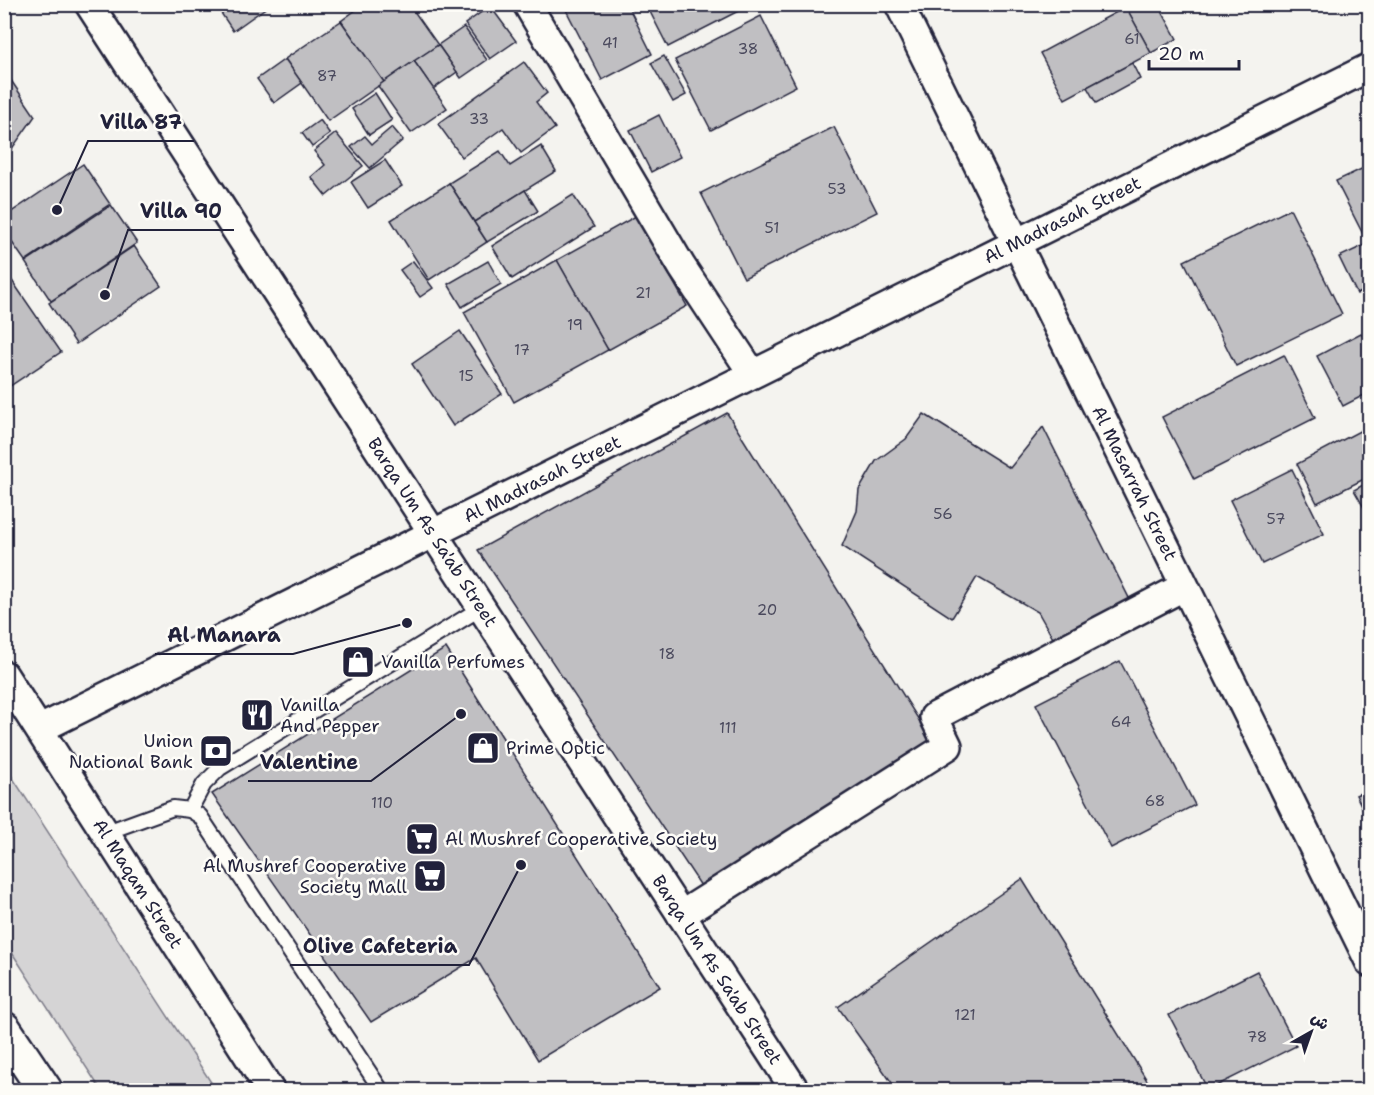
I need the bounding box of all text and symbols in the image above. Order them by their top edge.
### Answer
house number: 61 [1124,29,1140,49]
house number: 41 [602,33,618,53]
scale bar [1149,33,1239,71]
house number: 38 [738,39,758,59]
text: 20 m [1158,42,1204,66]
house number: 87 [317,66,337,86]
callout: Villa 87 [88,103,194,141]
text: Villa 87 [100,109,182,135]
house number: 33 [469,109,489,129]
street label: Al Madrasah Street [980,171,1145,269]
house number: 53 [828,179,847,199]
callout: Villa 90 [128,192,234,230]
text: Villa 90 [140,198,222,224]
house number: 51 [765,218,779,238]
house number: 21 [635,283,651,303]
house number: 19 [567,315,583,335]
house number: 17 [514,340,530,360]
house number: 15 [458,366,474,386]
street label: Al Masarrah Street [1086,402,1183,565]
street label: Al Madrasah Street [459,430,625,528]
street label: Barqa Um As Sa'ab Street [362,433,503,632]
house number: 56 [933,504,953,524]
house number: 57 [1267,509,1285,529]
house number: 20 [757,600,777,620]
callout: Al Manara [155,616,293,654]
text: Al Manara [167,622,281,648]
shop icon: Vanilla Perfumes [340,644,376,680]
house number: 18 [659,644,675,664]
place label: Vanilla Perfumes [381,650,525,674]
place label: Vanilla And Pepper [280,693,380,738]
restaurant icon: Vanilla And Pepper [239,697,275,733]
house number: 64 [1111,712,1131,732]
house number: 111 [719,718,737,738]
place label: Union National Bank [69,729,193,774]
shop icon: Prime Optic [465,730,501,766]
bank icon: Union National Bank [198,733,234,769]
place label: Prime Optic [506,736,605,760]
callout: Valentine [248,743,371,781]
text: Valentine [260,749,358,775]
house number: 68 [1145,791,1165,811]
house number: 110 [371,793,393,813]
street label: Al Maqam Street [87,814,188,953]
supermarket icon: Al Mushref Cooperative Society [404,821,440,857]
place label: Al Mushref Cooperative Society [445,827,717,851]
place label: Al Mushref Cooperative Society Mall [203,854,408,899]
supermarket icon: Al Mushref Cooperative Society Mall [412,858,448,894]
street label: Barqa Um As Sa'ab Street [646,870,787,1069]
callout: Olive Cafeteria [290,927,469,965]
text: Olive Cafeteria [303,933,458,959]
north arrow [1281,1002,1341,1062]
house number: 121 [954,1005,976,1025]
text: ش [1307,1007,1334,1035]
house number: 78 [1247,1027,1267,1047]

